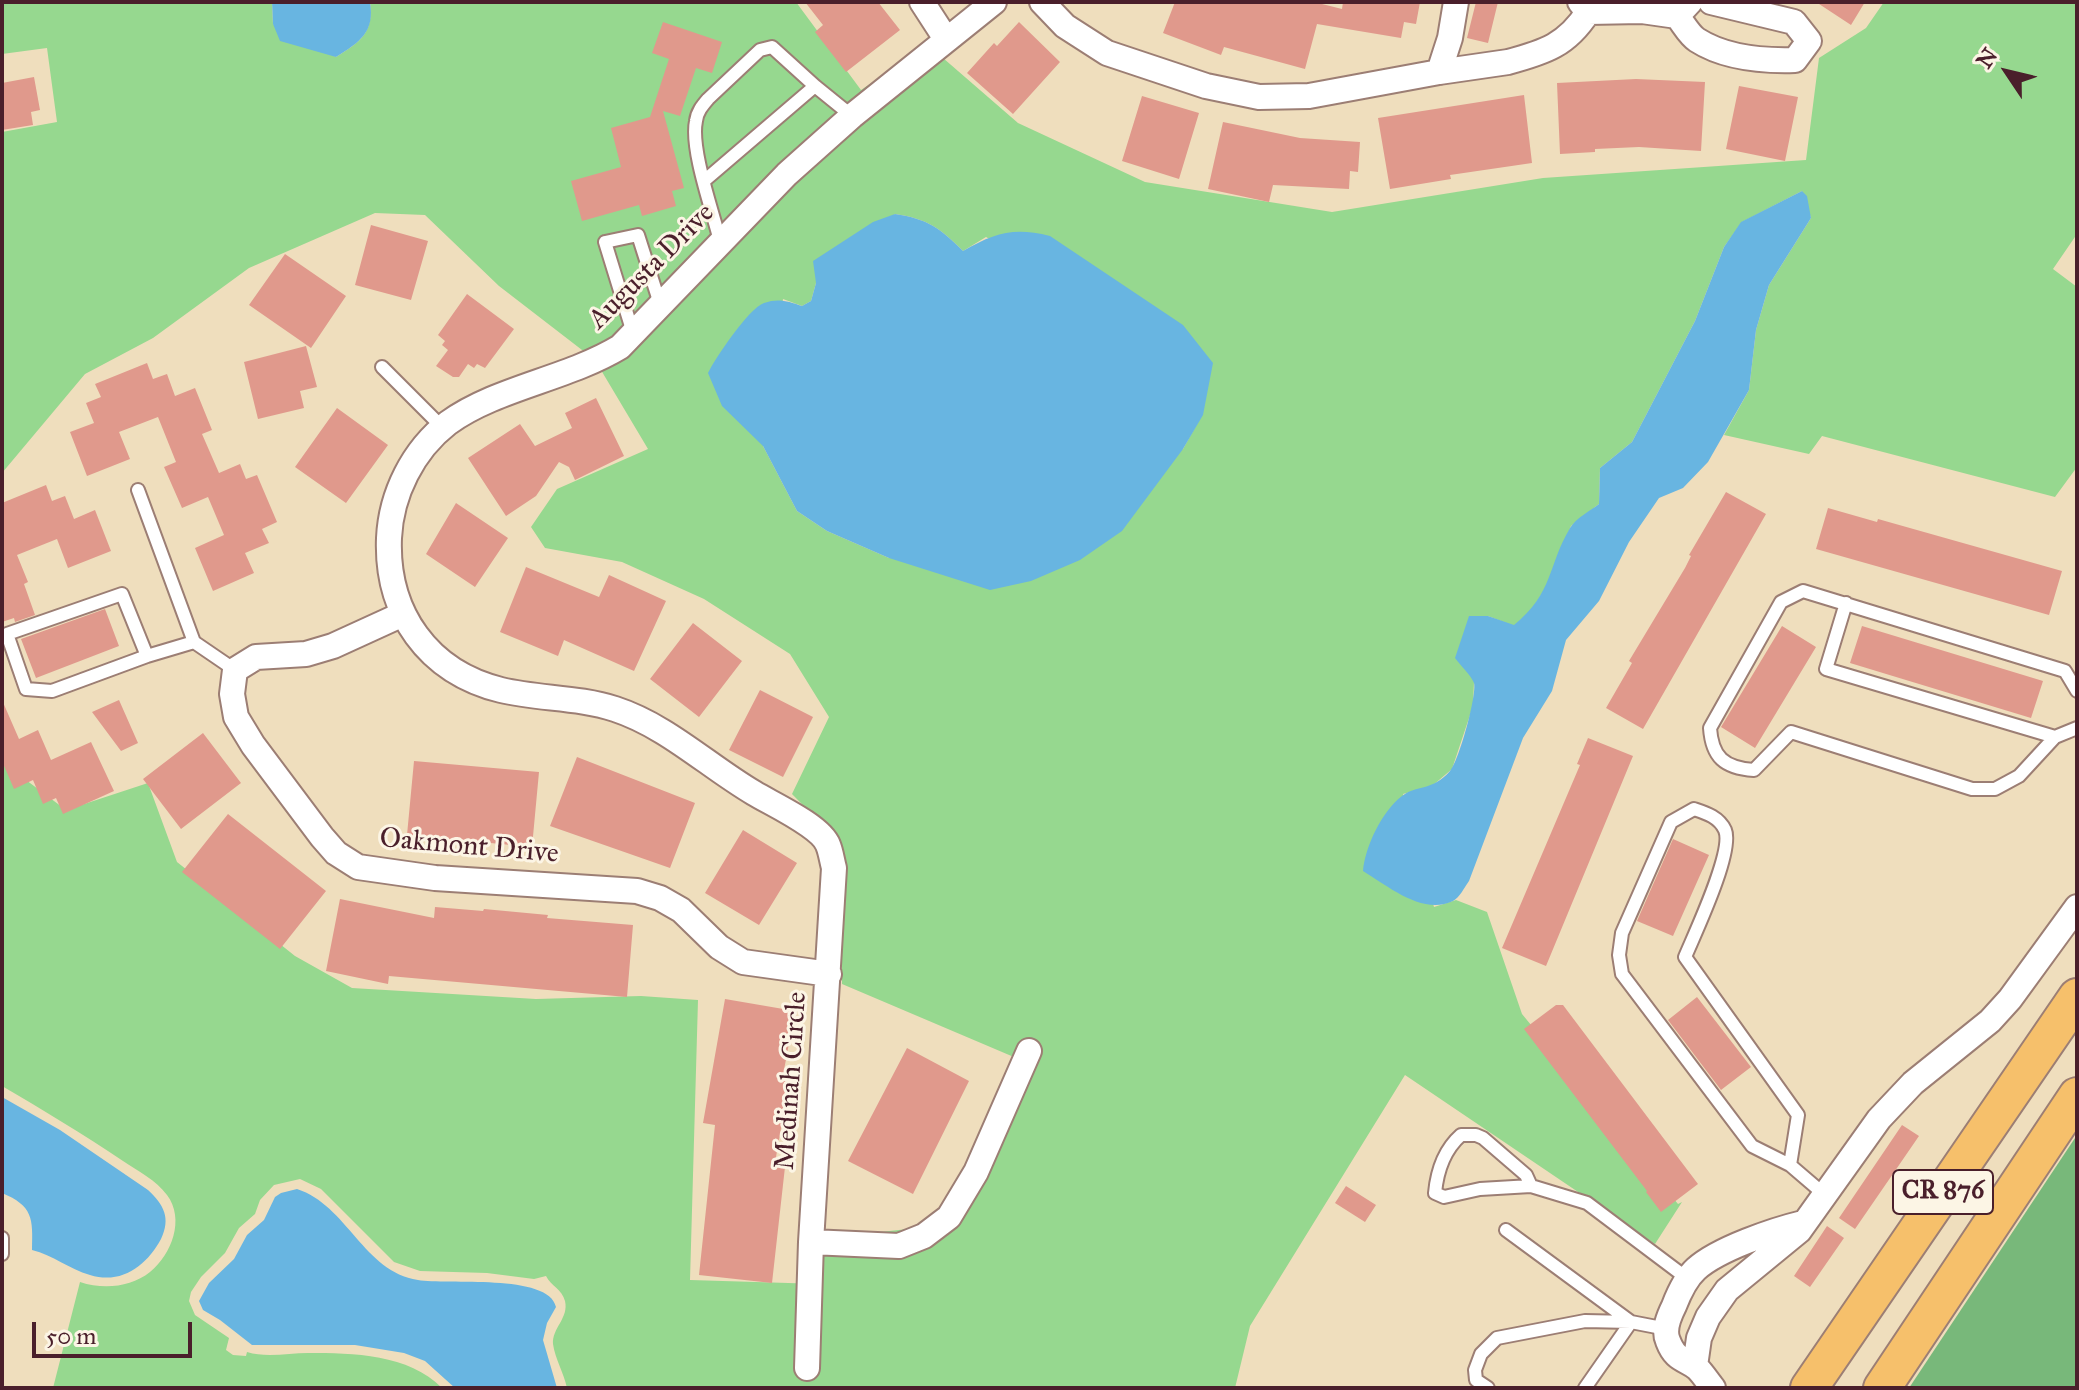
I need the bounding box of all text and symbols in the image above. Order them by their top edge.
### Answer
north arrow [1967,32,2047,112]
text: N [1971,43,2003,73]
street label: Augusta Drive [582,197,722,337]
street label: Oakmont Drive [378,822,560,872]
street label: Medinah Circle [769,991,815,1171]
road number: CR 876 [1893,1170,1993,1214]
scale bar [36,1306,196,1356]
text: 50 m [46,1321,96,1351]

